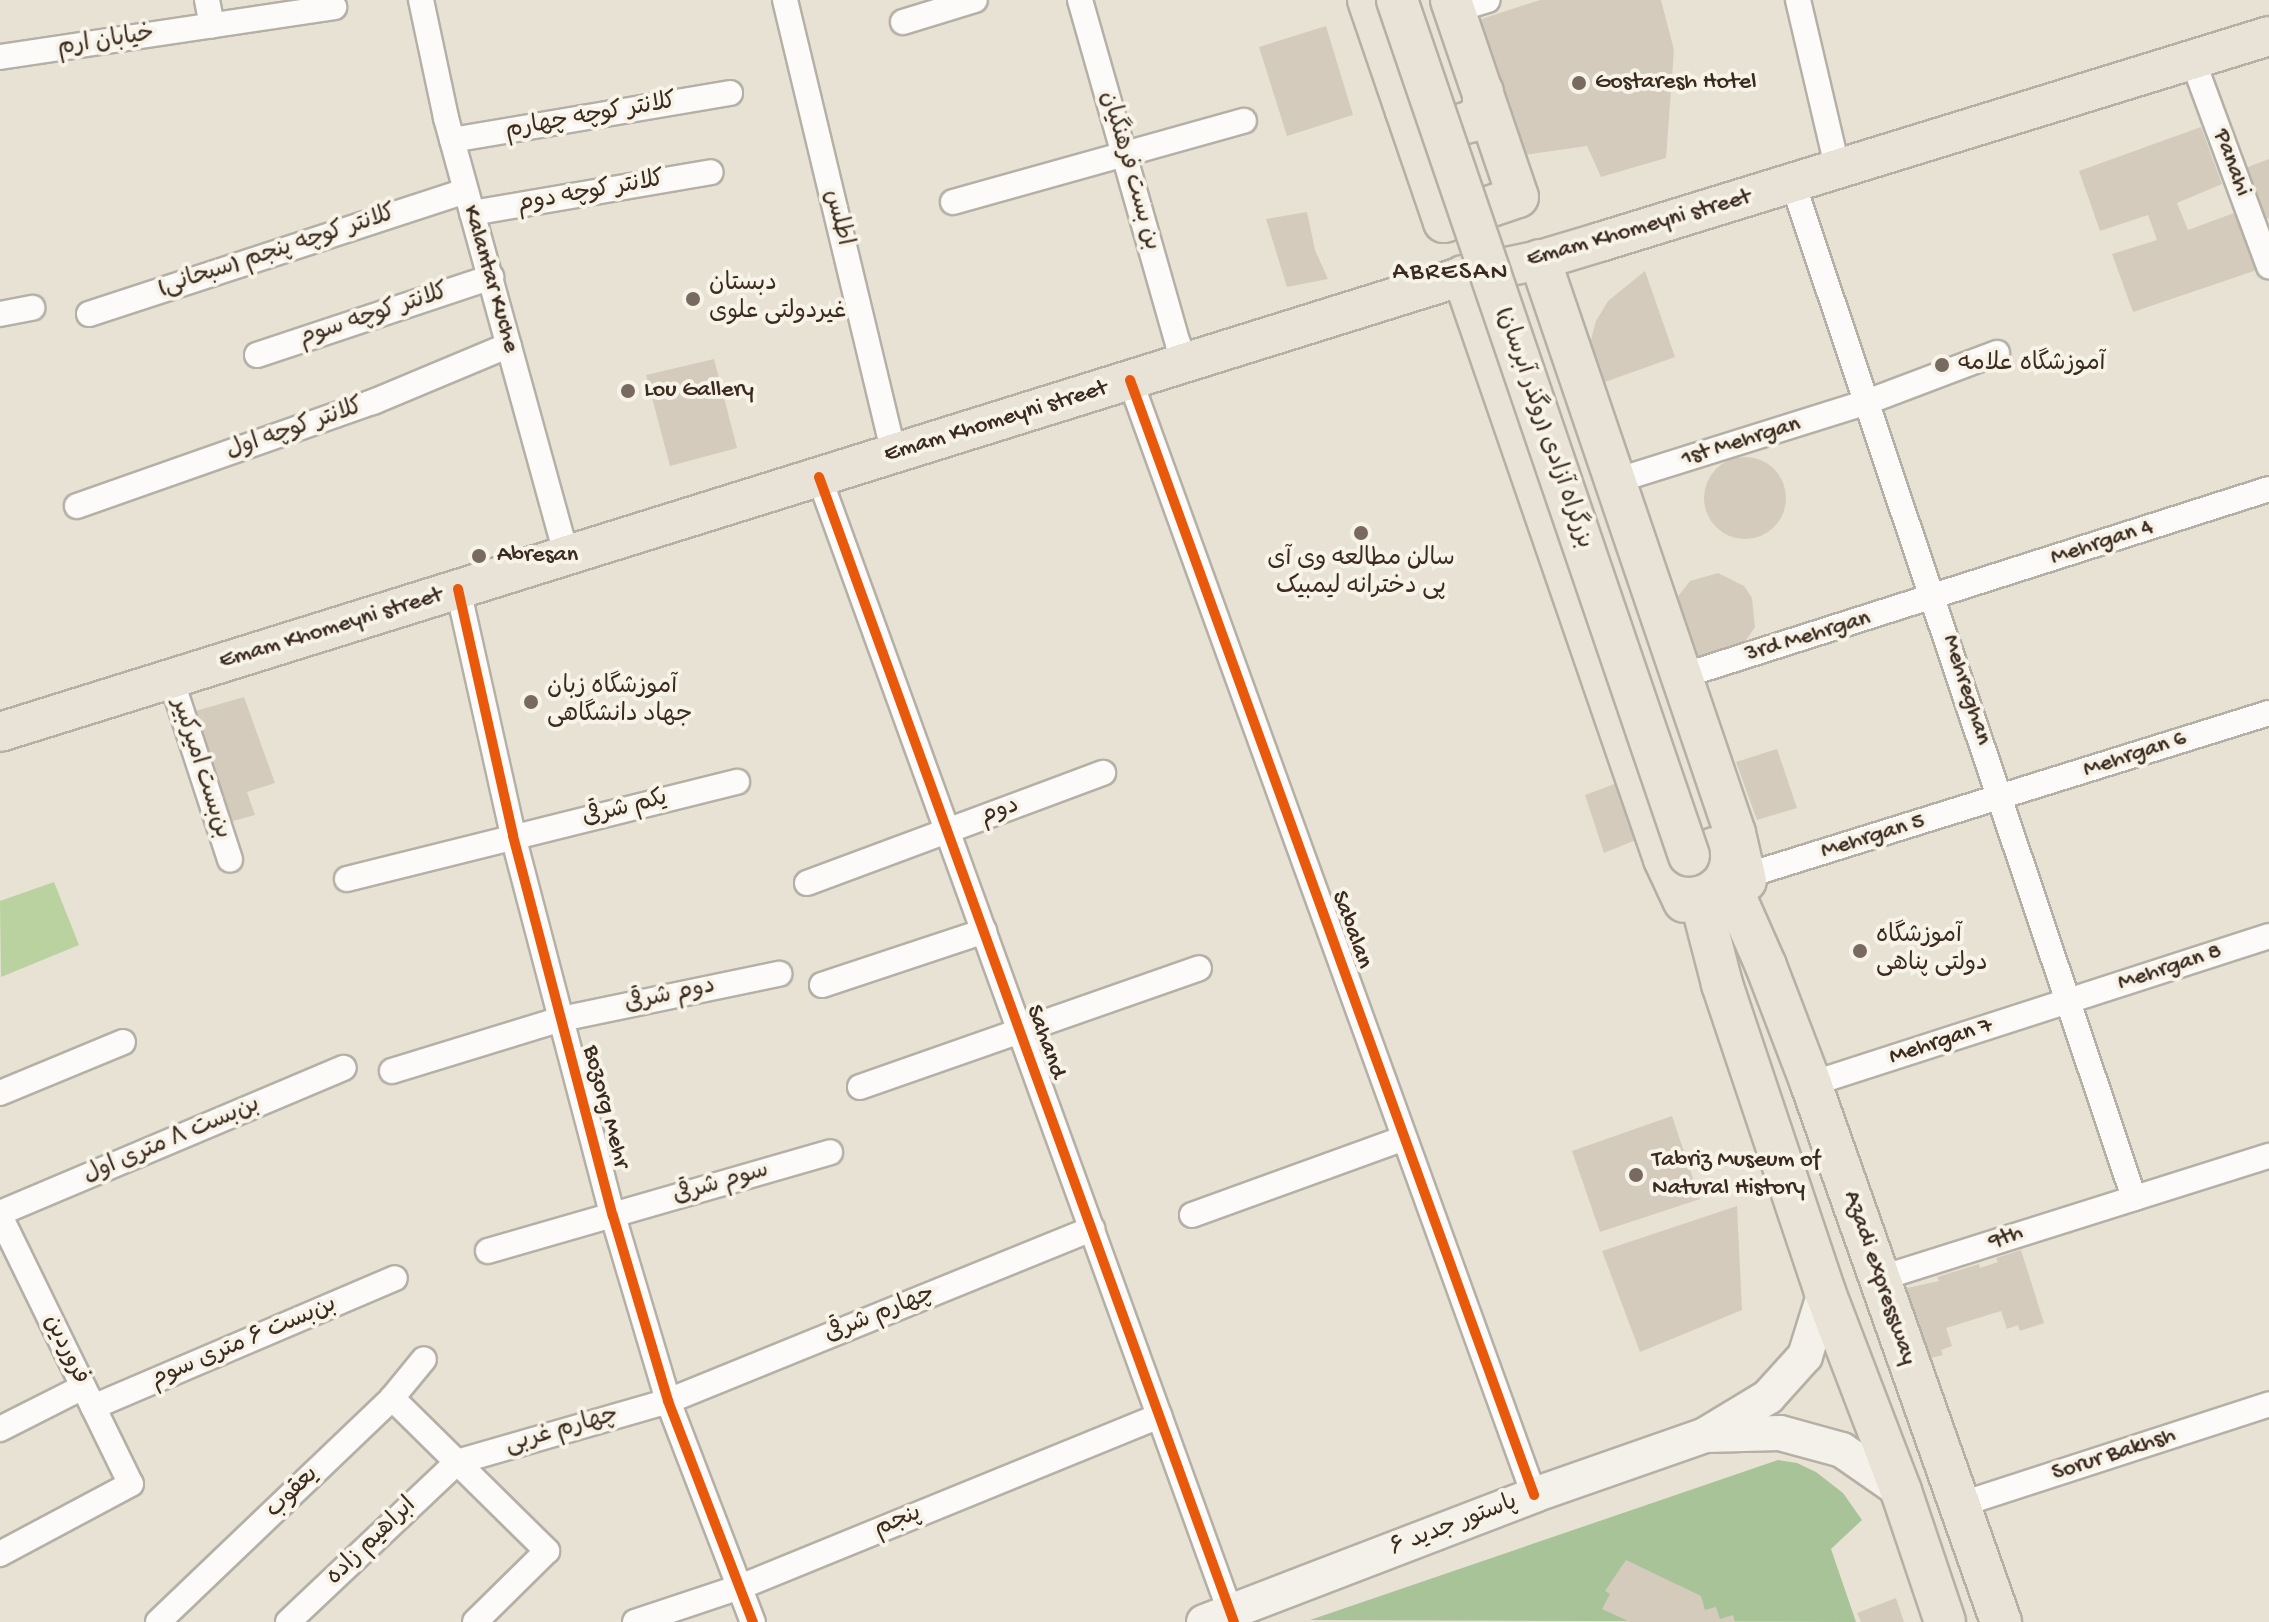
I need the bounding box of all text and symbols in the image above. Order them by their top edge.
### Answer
street label: خیابان ارم [56,20,156,64]
place label: Gostaresh Hotel [1595,69,1756,97]
marker: Gostaresh Hotel [1570,74,1588,92]
street label: کلانتر کوچه چهارم [503,88,679,146]
street label: بن بست فرهنگیان [1093,88,1165,254]
street label: Panahi [2206,125,2256,201]
street label: کلانتر کوچه دوم [515,166,667,220]
street label: Emam Khomeyni street [1524,183,1754,275]
street label: اطلس [816,187,858,249]
street label: کلانتر کوچه پنجم (سبحانی) [154,200,400,304]
street label: Kalantar Kuche [455,202,525,356]
district label: ABRESAN [1393,258,1509,290]
place label: دبستان غیردولتی علوی [709,271,846,327]
street label: کلانتر کوچه سوم [296,278,452,354]
marker: دبستان غیردولتی علوی [684,290,702,308]
street label: بزرگراه آزادی (روگذر آبرسان) [1488,303,1598,553]
place label: آموزشگاه علامه [1958,351,2105,379]
marker: آموزشگاه علامه [1933,356,1951,374]
street label: Emam Khomeyni street [881,374,1111,470]
place label: Lou Gallery [644,377,754,405]
marker: Lou Gallery [619,382,637,400]
street label: کلانتر کوچه اول [223,393,367,467]
street label: 1st Mehrgan [1678,410,1804,474]
street label: Mehrgan 4 [2047,513,2157,573]
marker: سالن مطالعه وی آی پی دخترانه لیمبیک [1352,524,1370,542]
place label: Abresan [497,542,578,570]
marker: Abresan [468,545,490,567]
place label: سالن مطالعه وی آی پی دخترانه لیمبیک [1267,546,1455,602]
street label: Emam Khomeyni street [216,581,446,677]
street label: 3rd Mehrgan [1742,604,1874,670]
street label: Mehreghan [1935,631,1997,749]
place label: آموزشگاه زبان جهاد دانشگاهی [547,674,692,730]
marker: آموزشگاه زبان جهاد دانشگاهی [522,693,540,711]
street label: بن‌بست امیرکبیر [164,695,236,843]
street label: Mehrgan 6 [2080,725,2190,785]
street label: یکم شرقی [579,785,671,833]
street label: دوم [977,792,1023,832]
street label: Mehrgan 5 [1818,808,1928,866]
street label: Sabalan [1324,887,1378,973]
place label: آموزشگاه دولتی پناهی [1876,923,1988,979]
street label: Mehrgan 8 [2114,938,2226,998]
marker: آموزشگاه دولتی پناهی [1851,942,1869,960]
street label: دوم شرقی [622,972,718,1020]
street label: Sahand [1018,1001,1072,1083]
street label: Mehrgan 7 [1886,1012,1996,1072]
street label: Bozorg Mehr [575,1042,635,1172]
street label: بن‌بست ۸ متری اول [80,1091,264,1191]
place label: Tabriz Museum of Natural History [1652,1147,1820,1203]
street label: سوم شرقی [670,1157,772,1211]
marker: Tabriz Museum of Natural History [1627,1166,1645,1184]
street label: Azadi expressway [1836,1187,1922,1369]
street label: 9th [1985,1219,2027,1257]
street label: چهارم شرقی [821,1280,939,1350]
street label: بن‌بست ۶ متری سوم [147,1291,341,1395]
street label: فروردین [36,1311,94,1389]
street label: چهارم غربی [502,1401,622,1461]
street label: Sorur Bakhsh [2048,1421,2180,1489]
street label: یعقوب [261,1461,325,1525]
street label: پاستور جدید ۶ [1386,1489,1522,1563]
street label: ابراهیم زاده [321,1492,423,1592]
street label: پنجم [870,1500,926,1544]

